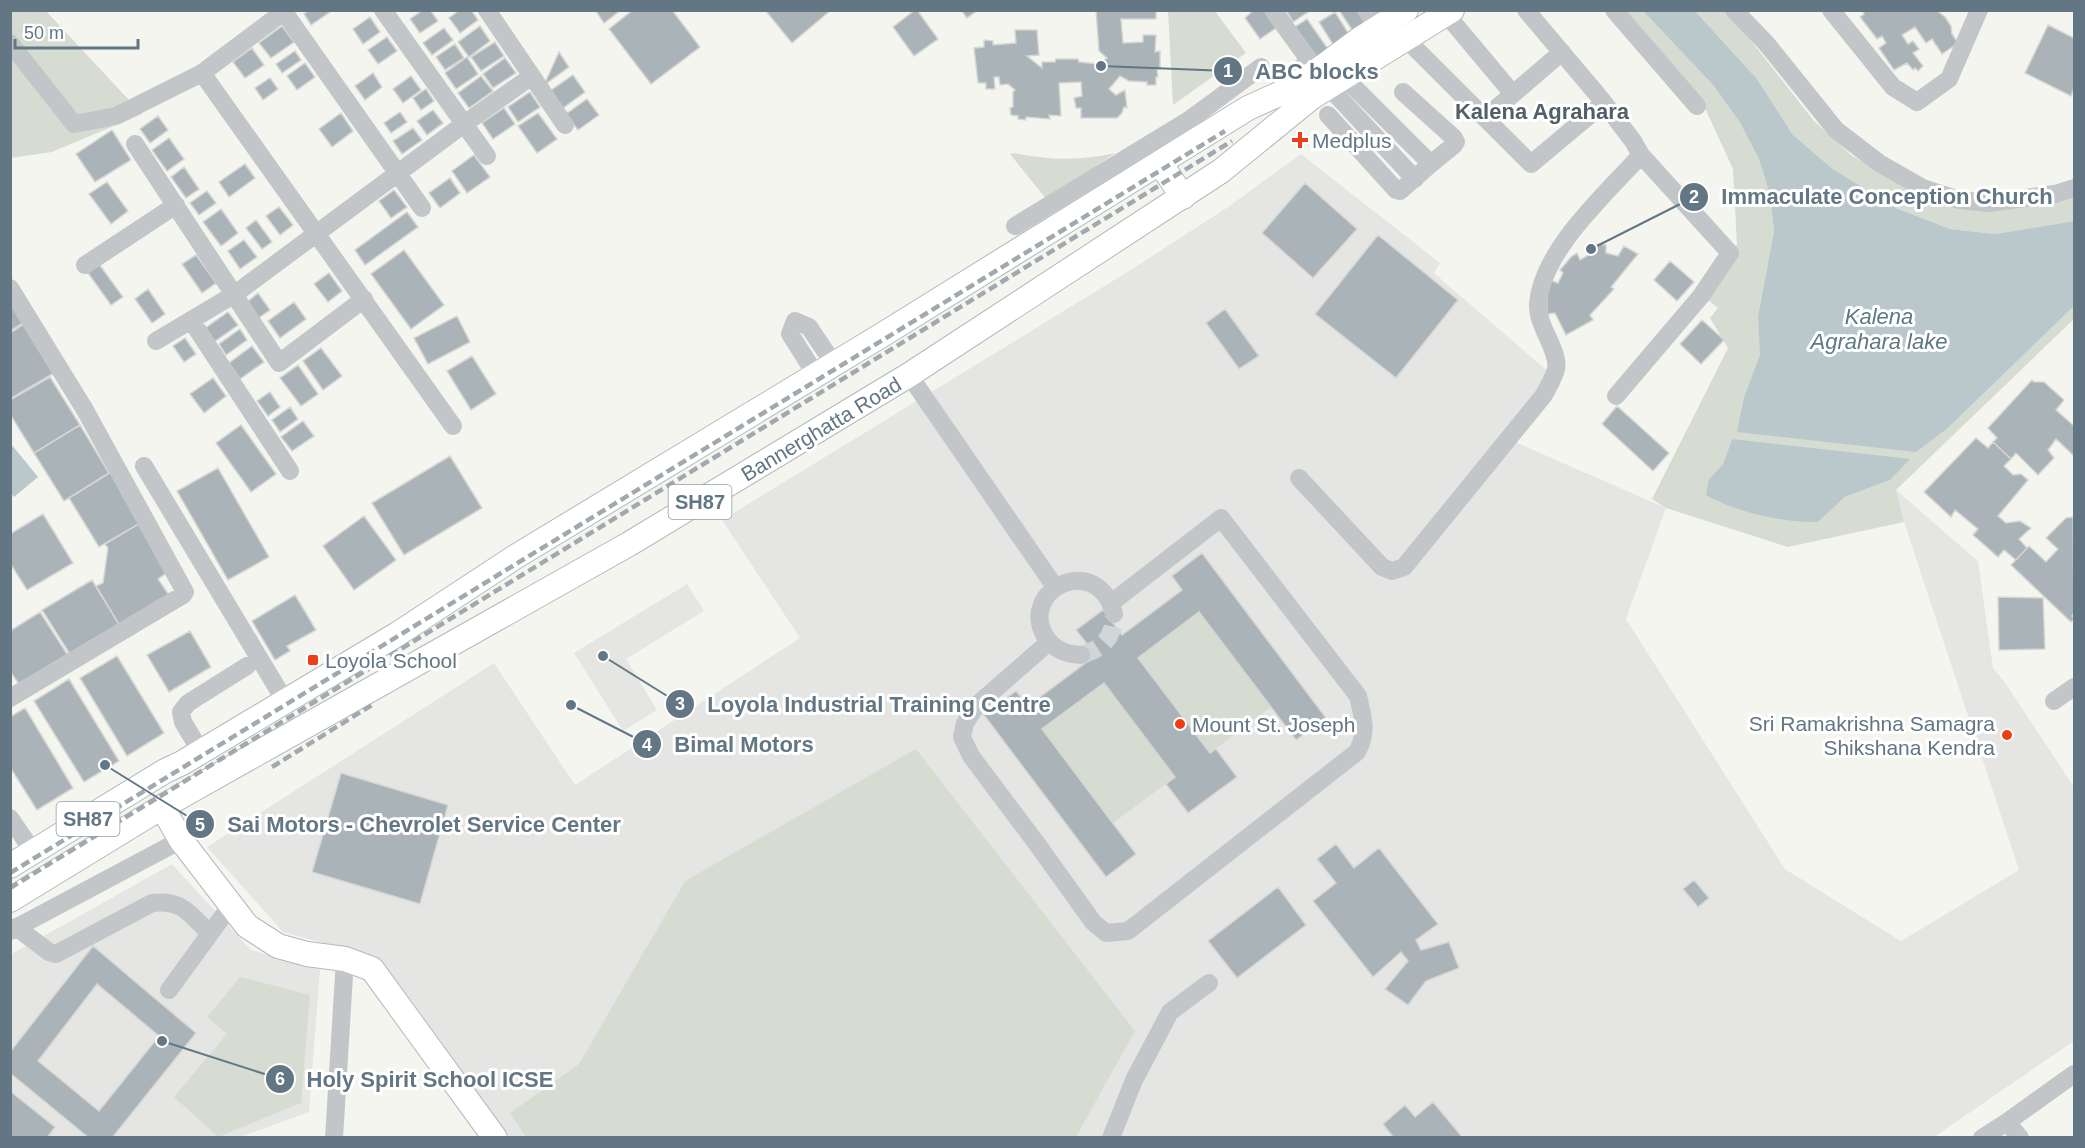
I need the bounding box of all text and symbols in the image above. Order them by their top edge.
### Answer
scale bar [15,12,138,50]
text: 50 m [24,23,64,43]
callout: ABC blocks [1213,51,1391,91]
text: ABC blocks [1255,59,1379,84]
text: 1 [1223,61,1233,81]
district label: Kalena Agrahara [1455,99,1630,124]
place label: Medplus [1312,129,1391,152]
marker: Medplus [1293,133,1307,147]
callout: Immaculate Conception Church [1679,177,2065,217]
text: Immaculate Conception Church [1721,184,2053,209]
text: 2 [1689,187,1699,207]
water label: Kalena Agrahara lake [1809,304,1947,354]
street label: Bannerghatta Road [737,372,905,486]
road number: SH87 [668,485,732,519]
place label: Loyola School [325,649,457,672]
marker: Loyola School [306,653,320,667]
callout: Loyola Industrial Training Centre [665,684,1063,724]
text: Loyola Industrial Training Centre [707,692,1051,717]
text: 3 [675,694,685,714]
place label: Sri Ramakrishna Samagra Shikshana Kendra [1749,712,1995,759]
place label: Mount St. Joseph [1192,713,1355,736]
marker: Mount St. Joseph [1173,717,1187,731]
callout: Bimal Motors [632,724,826,764]
marker: Sri Ramakrishna Samagra Shikshana Kendra [2000,728,2014,742]
text: Bimal Motors [674,732,814,757]
text: 4 [642,735,652,755]
road number: SH87 [56,802,119,836]
callout: Sai Motors - Chevrolet Service Center [185,804,632,844]
text: Sai Motors - Chevrolet Service Center [227,812,621,837]
text: 5 [195,815,205,835]
callout: Holy Spirit School ICSE [265,1059,566,1099]
text: Holy Spirit School ICSE [307,1067,553,1092]
text: 6 [275,1069,285,1089]

